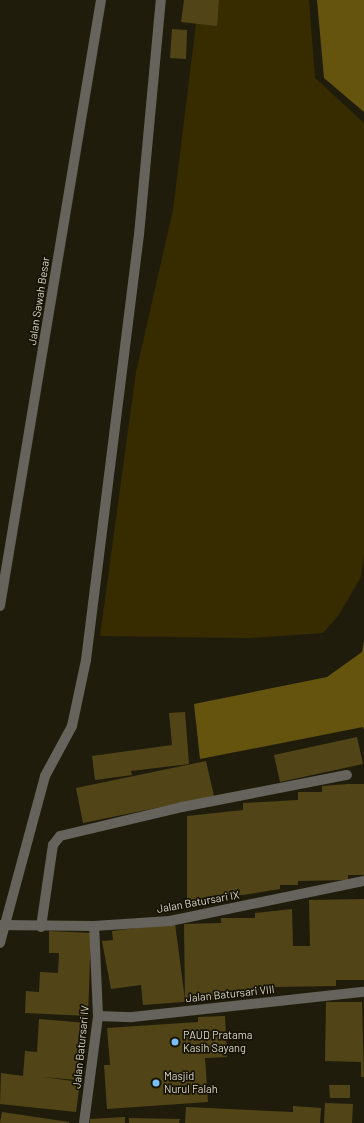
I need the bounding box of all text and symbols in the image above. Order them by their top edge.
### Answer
street label: Jalan Sawah Besar [25,256,53,346]
street label: Jalan Batursari IX [156,888,240,916]
street label: Jalan Batursari VIII [185,983,275,1005]
street label: Jalan Batursari IV [70,1005,92,1089]
place label: PAUD Pratama Kasih Sayang [183,1029,252,1055]
marker: PAUD Pratama Kasih Sayang [170,1037,180,1047]
place label: Masjid Nurul Falah [164,1070,218,1096]
marker: Masjid Nurul Falah [151,1078,161,1088]

